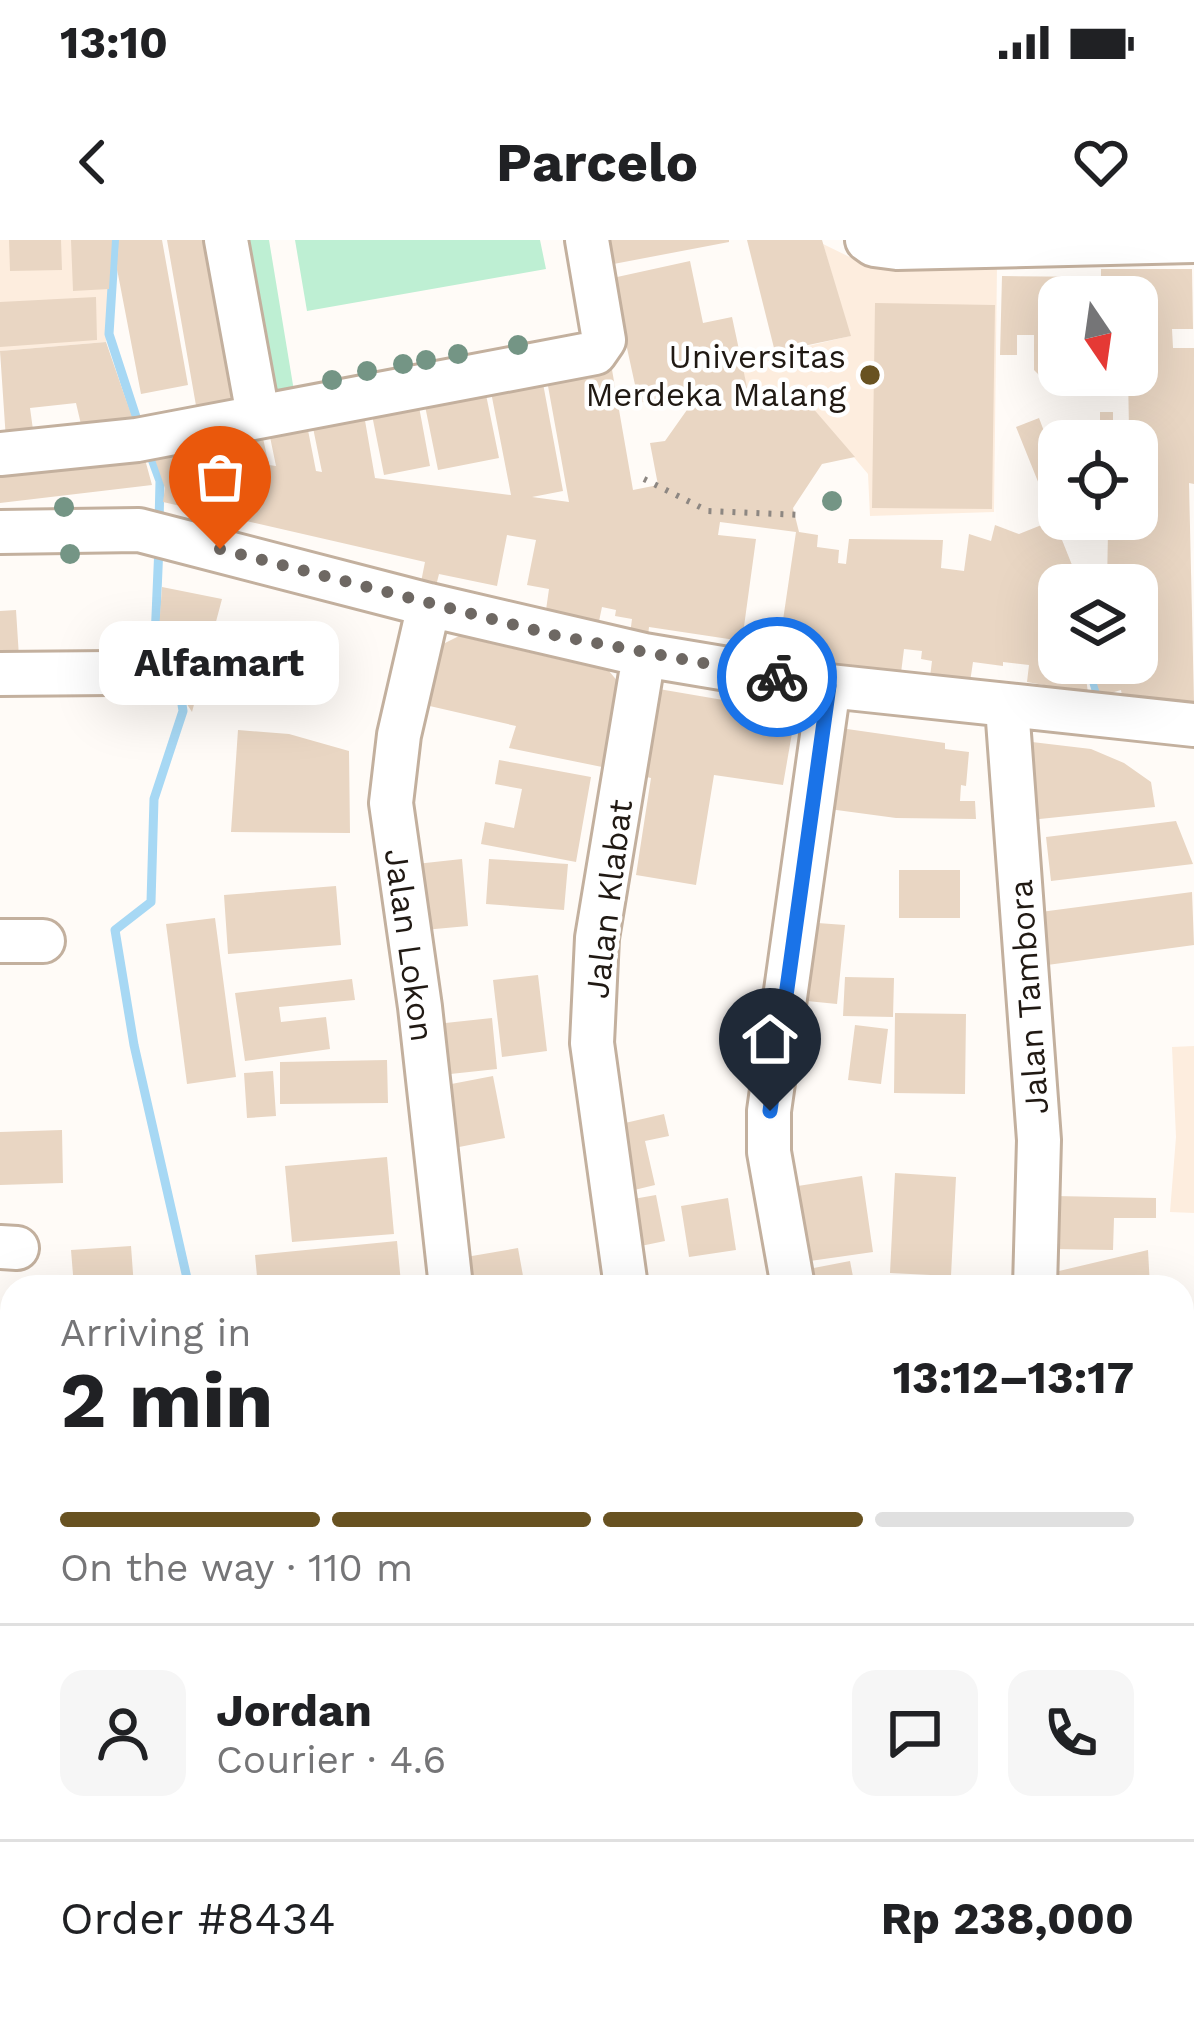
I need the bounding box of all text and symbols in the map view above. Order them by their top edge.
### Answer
text: 13:10 [60,16,168,69]
icon: back [60,129,126,195]
icon: heart [1068,129,1134,195]
text: Parcelo [496,131,698,194]
north arrow [1038,276,1158,396]
map controls [1038,276,1158,684]
place label: Universitas Merdeka Malang [585,337,846,414]
marker: Universitas Merdeka Malang [857,362,883,388]
button: locate [1038,420,1158,540]
pin [169,426,271,549]
icon: bag [187,444,253,510]
button: layers [1038,564,1158,684]
courier [717,617,837,737]
callout: Alfamart [100,621,340,705]
text: Alfamart [134,640,304,685]
icon: bike [744,644,810,710]
street label: Jalan Klabat [577,797,640,1001]
street label: Jalan Lokon [377,846,442,1044]
street label: Jalan Tambora [1001,878,1056,1116]
pin [719,988,821,1111]
icon: home [737,1006,803,1072]
text: Arriving in [60,1310,251,1355]
text: 13:12–13:17 [893,1351,1134,1404]
text: 2 min [60,1354,273,1446]
text: On the way · 110 m [60,1545,413,1590]
button: person [60,1670,186,1796]
button: chat [852,1670,978,1796]
button: phone [1008,1670,1134,1796]
text: Jordan [216,1684,372,1737]
text: Courier · 4.6 [216,1737,446,1782]
text: Order #8434 [60,1892,336,1945]
text: Rp 238,000 [881,1892,1134,1945]

